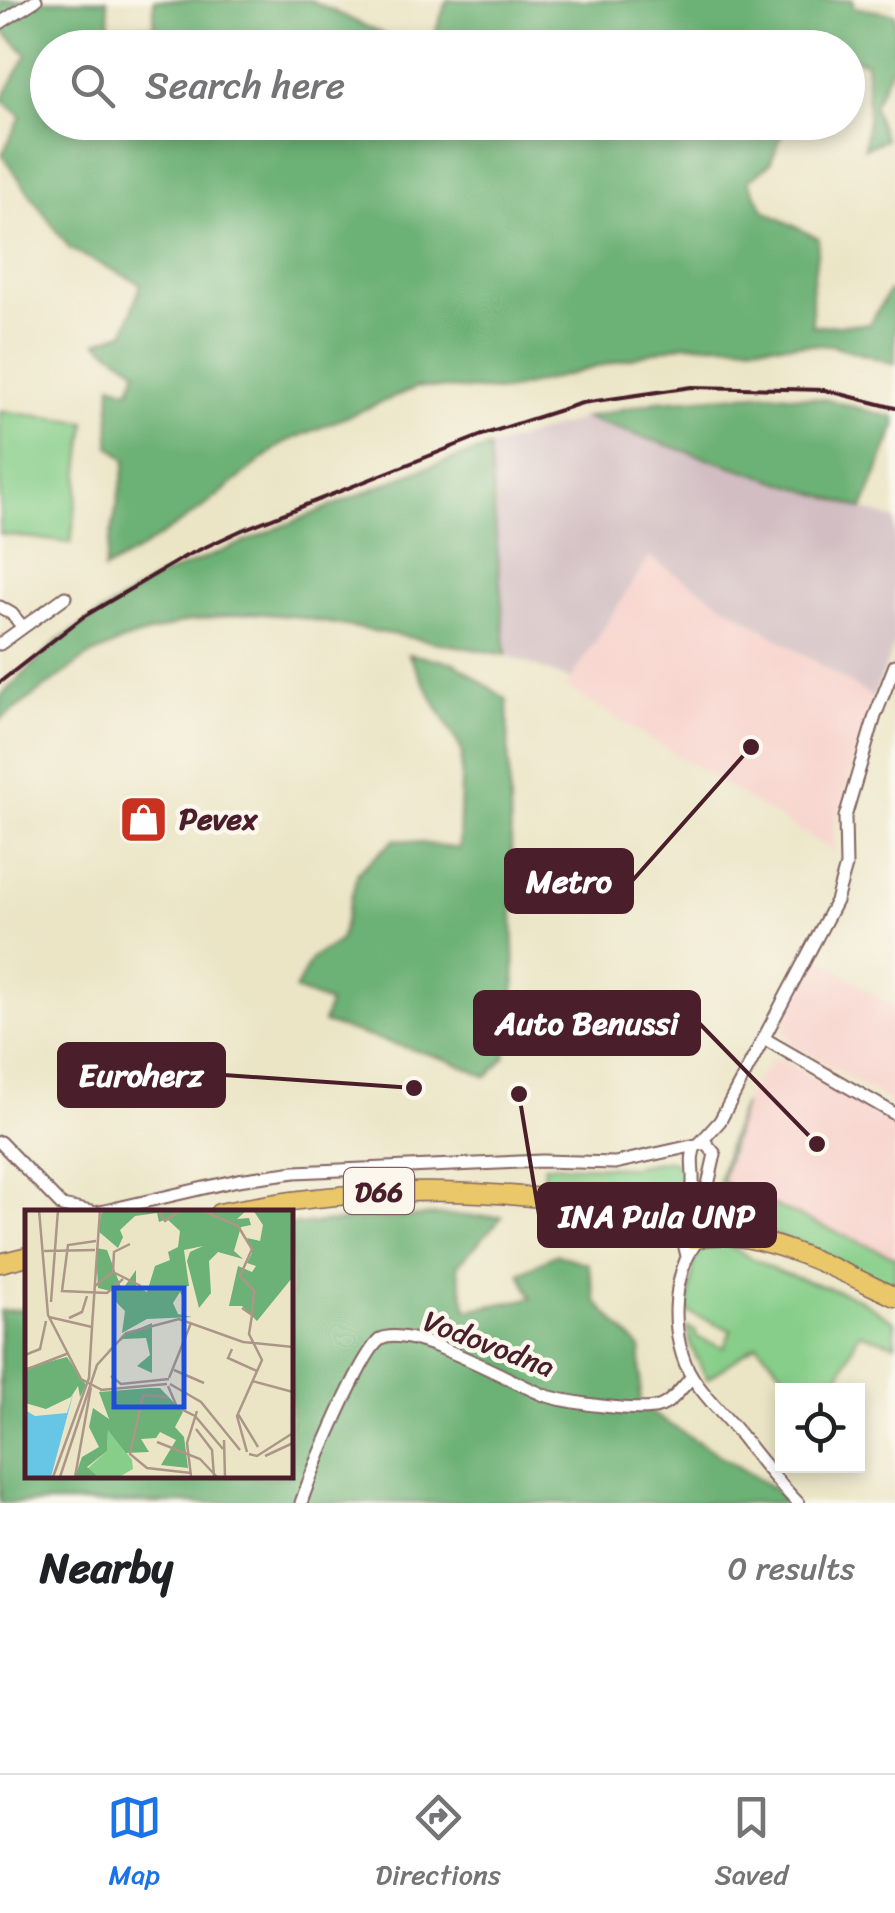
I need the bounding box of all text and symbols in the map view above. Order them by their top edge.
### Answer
search box [30,30,865,140]
text: Search here [145,52,345,119]
icon: search [65,58,120,113]
place label: Pevex [179,792,259,846]
shop icon: Pevex [118,793,170,845]
callout: Metro [506,850,632,912]
text: Metro [525,853,613,910]
callout: Auto Benussi [475,992,699,1054]
text: Auto Benussi [493,995,681,1052]
callout: Euroherz [59,1044,224,1106]
text: Euroherz [79,1047,205,1104]
road number: D66 [344,1168,414,1214]
callout: INA Pula UNP [539,1184,775,1246]
text: INA Pula UNP [557,1188,756,1245]
inset map [25,1210,292,1478]
street label: Vodovodna [415,1294,563,1394]
map controls [775,1383,865,1473]
button: locate [775,1383,865,1473]
text: Nearby [40,1531,173,1605]
text: 0 results [727,1540,855,1597]
tab: Map [107,1790,162,1899]
tab: Directions [375,1790,501,1899]
tab: Saved [714,1790,788,1899]

